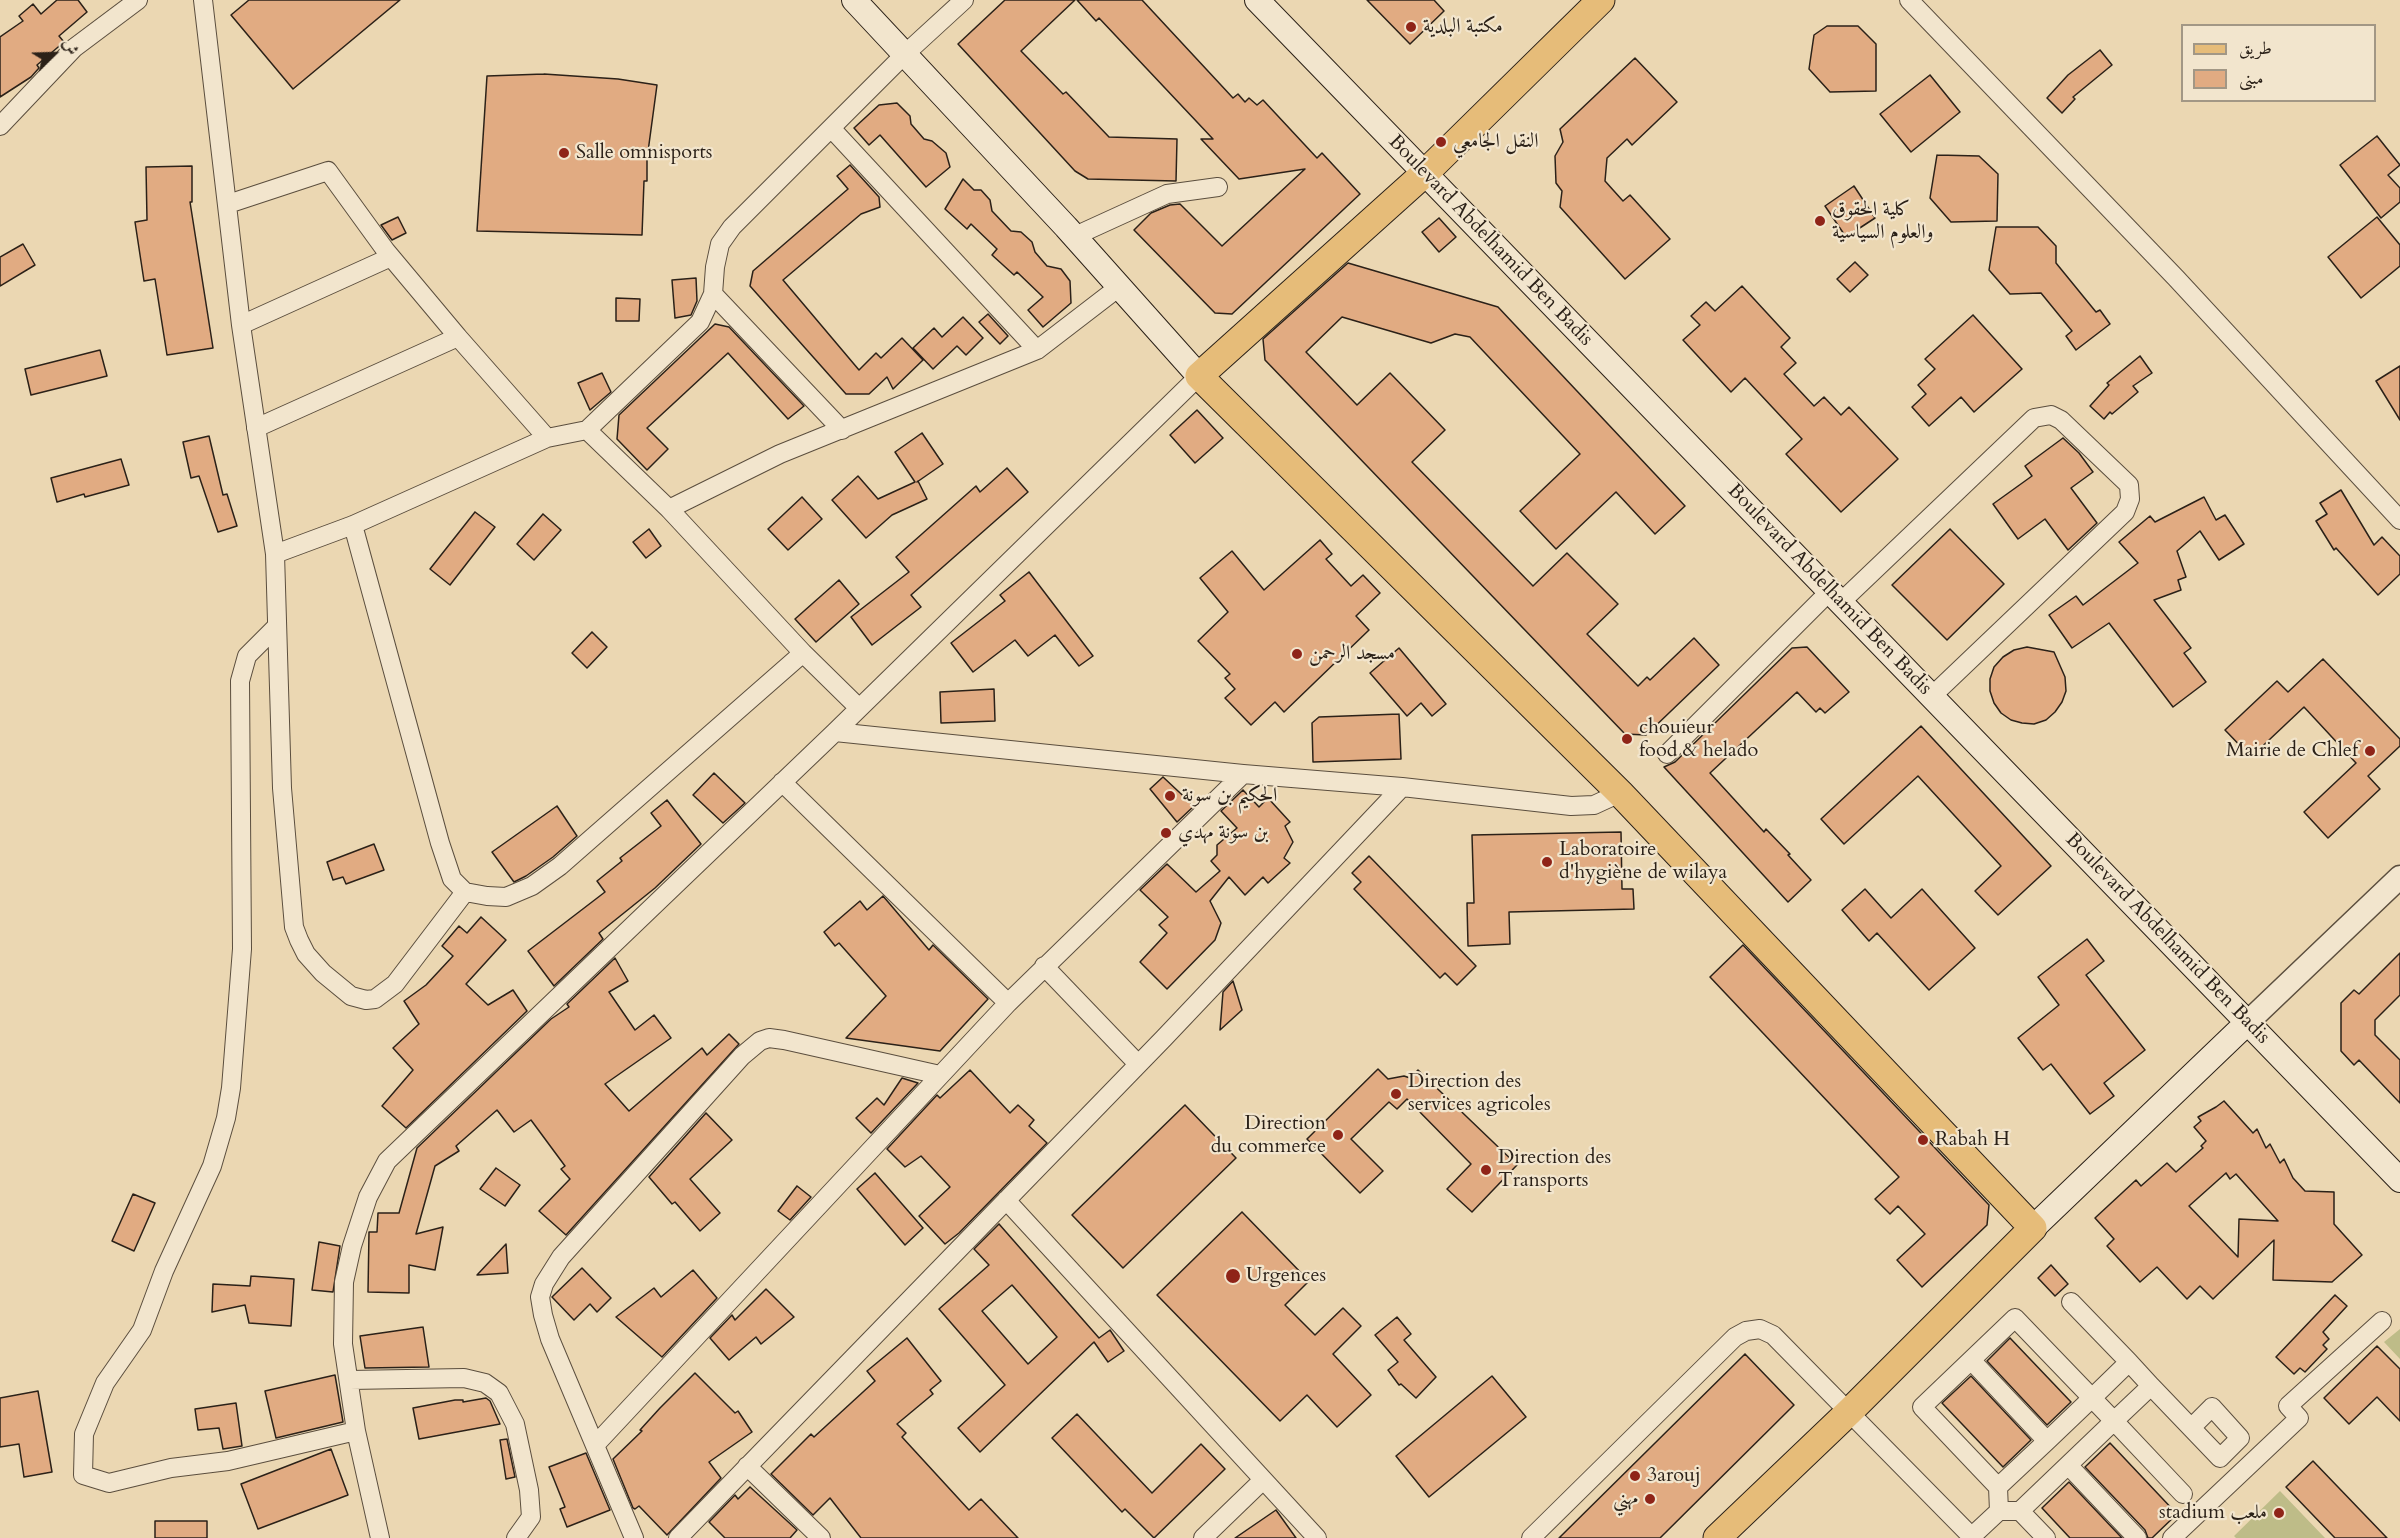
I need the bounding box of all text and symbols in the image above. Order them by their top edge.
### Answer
place label: مكتبة البلدية [1423,15,1503,39]
marker: مكتبة البلدية [1404,20,1418,34]
north arrow [24,24,84,84]
legend [2181,24,2376,102]
text: ش [57,35,84,59]
text: طريق [2239,36,2272,61]
text: مبنى [2239,66,2264,91]
street label: Boulevard Abdelhamid Ben Badis [1383,130,1597,352]
place label: النقل الجامعي [1453,130,1538,154]
marker: النقل الجامعي [1434,135,1448,149]
place label: Salle omnisports [576,141,712,165]
marker: Salle omnisports [557,146,571,160]
place label: كلية الحقوق والعلوم السياسية [1832,198,1934,245]
marker: كلية الحقوق والعلوم السياسية [1813,214,1827,228]
street label: Boulevard Abdelhamid Ben Badis [1722,479,1936,701]
place label: مسجد الرحمن [1309,642,1395,666]
marker: مسجد الرحمن [1290,647,1304,661]
place label: chouieur food & helado [1639,716,1758,763]
marker: chouieur food & helado [1620,732,1634,746]
place label: Mairie de Chlef [2226,739,2358,763]
marker: Mairie de Chlef [2363,744,2377,758]
place label: الحكيم بن سونة [1182,784,1277,808]
marker: الحكيم بن سونة [1163,789,1177,803]
place label: بن سونة مهدي [1178,821,1269,845]
marker: بن سونة مهدي [1159,826,1173,840]
street label: Boulevard Abdelhamid Ben Badis [2060,828,2274,1050]
place label: Laboratoire d'hygiène de wilaya [1559,838,1727,885]
marker: Laboratoire d'hygiène de wilaya [1540,855,1554,869]
place label: Direction des services agricoles [1408,1070,1551,1117]
marker: Direction des services agricoles [1389,1087,1403,1101]
place label: Direction du commerce [1211,1112,1326,1159]
marker: Direction du commerce [1331,1128,1345,1142]
place label: Rabah H [1935,1128,2010,1152]
marker: Rabah H [1916,1133,1930,1147]
place label: Direction des Transports [1498,1146,1611,1193]
marker: Direction des Transports [1479,1163,1493,1177]
place label: Urgences [1246,1264,1326,1288]
marker: Urgences [1224,1267,1242,1285]
place label: 3arouj [1647,1464,1701,1488]
marker: 3arouj [1628,1469,1642,1483]
place label: مهني [1613,1487,1638,1511]
marker: مهني [1643,1492,1657,1506]
place label: stadium ملعب [2159,1501,2267,1525]
marker: stadium ملعب [2272,1506,2286,1520]

